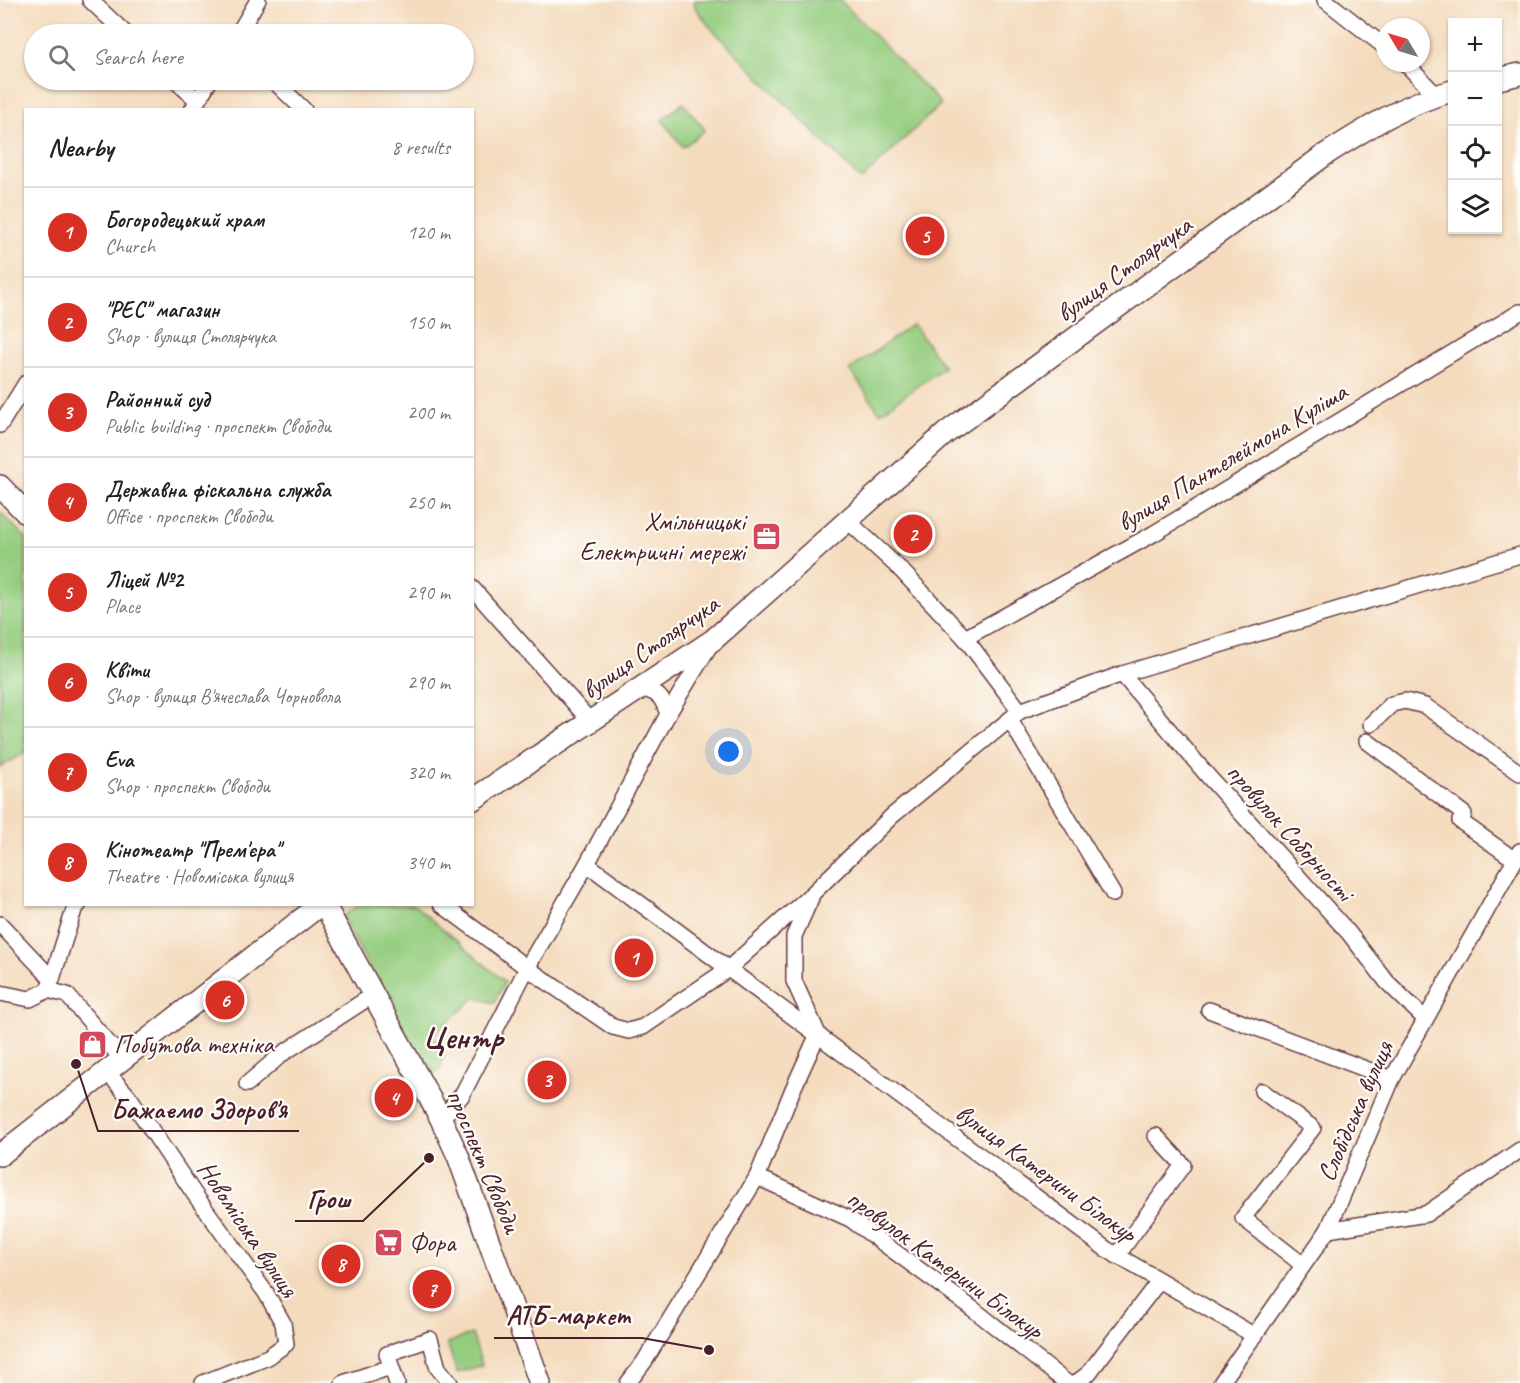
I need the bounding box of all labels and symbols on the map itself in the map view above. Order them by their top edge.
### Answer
north arrow [1376,18,1430,72]
street label: вулиця Столярчука [1049,208,1200,329]
pin: 5 [906,214,944,258]
street label: вулиця Пантелеймона Куліша [1111,374,1355,539]
place label: Хмільницькі Електричні мережі [580,505,748,568]
pin: 2 [894,512,932,556]
office icon: Хмільницькі Електричні мережі [750,520,782,552]
street label: вулиця Столярчука [575,587,726,706]
your location [714,737,743,766]
street label: провулок Соборності [1219,756,1363,910]
pin: 1 [614,936,654,980]
pin: 6 [206,978,244,1022]
district label: Центр [423,1017,506,1058]
shop icon: Побутова техніка [77,1028,109,1060]
place label: Побутова техніка [114,1028,275,1061]
street label: Слобідська вулиця [1309,1034,1401,1186]
pin: 3 [528,1058,566,1102]
pin: 4 [374,1076,414,1120]
street label: проспект Свободи [439,1084,530,1239]
callout: Бажаемо Здоров'я [98,1086,299,1131]
text: Бажаемо Здоров'я [111,1092,289,1126]
street label: вулиця Катерини Білокур [949,1096,1145,1251]
street label: Новоміська вулиця [190,1154,307,1305]
callout: Грош [295,1176,363,1221]
text: Грош [307,1182,352,1216]
street label: провулок Катерини Білокур [840,1182,1051,1348]
supermarket icon: Фора [372,1226,404,1258]
place label: Фора [409,1226,457,1259]
pin: 8 [322,1242,360,1286]
pin: 7 [412,1266,452,1312]
callout: АТБ-маркет [494,1293,642,1338]
text: АТБ-маркет [506,1298,632,1332]

